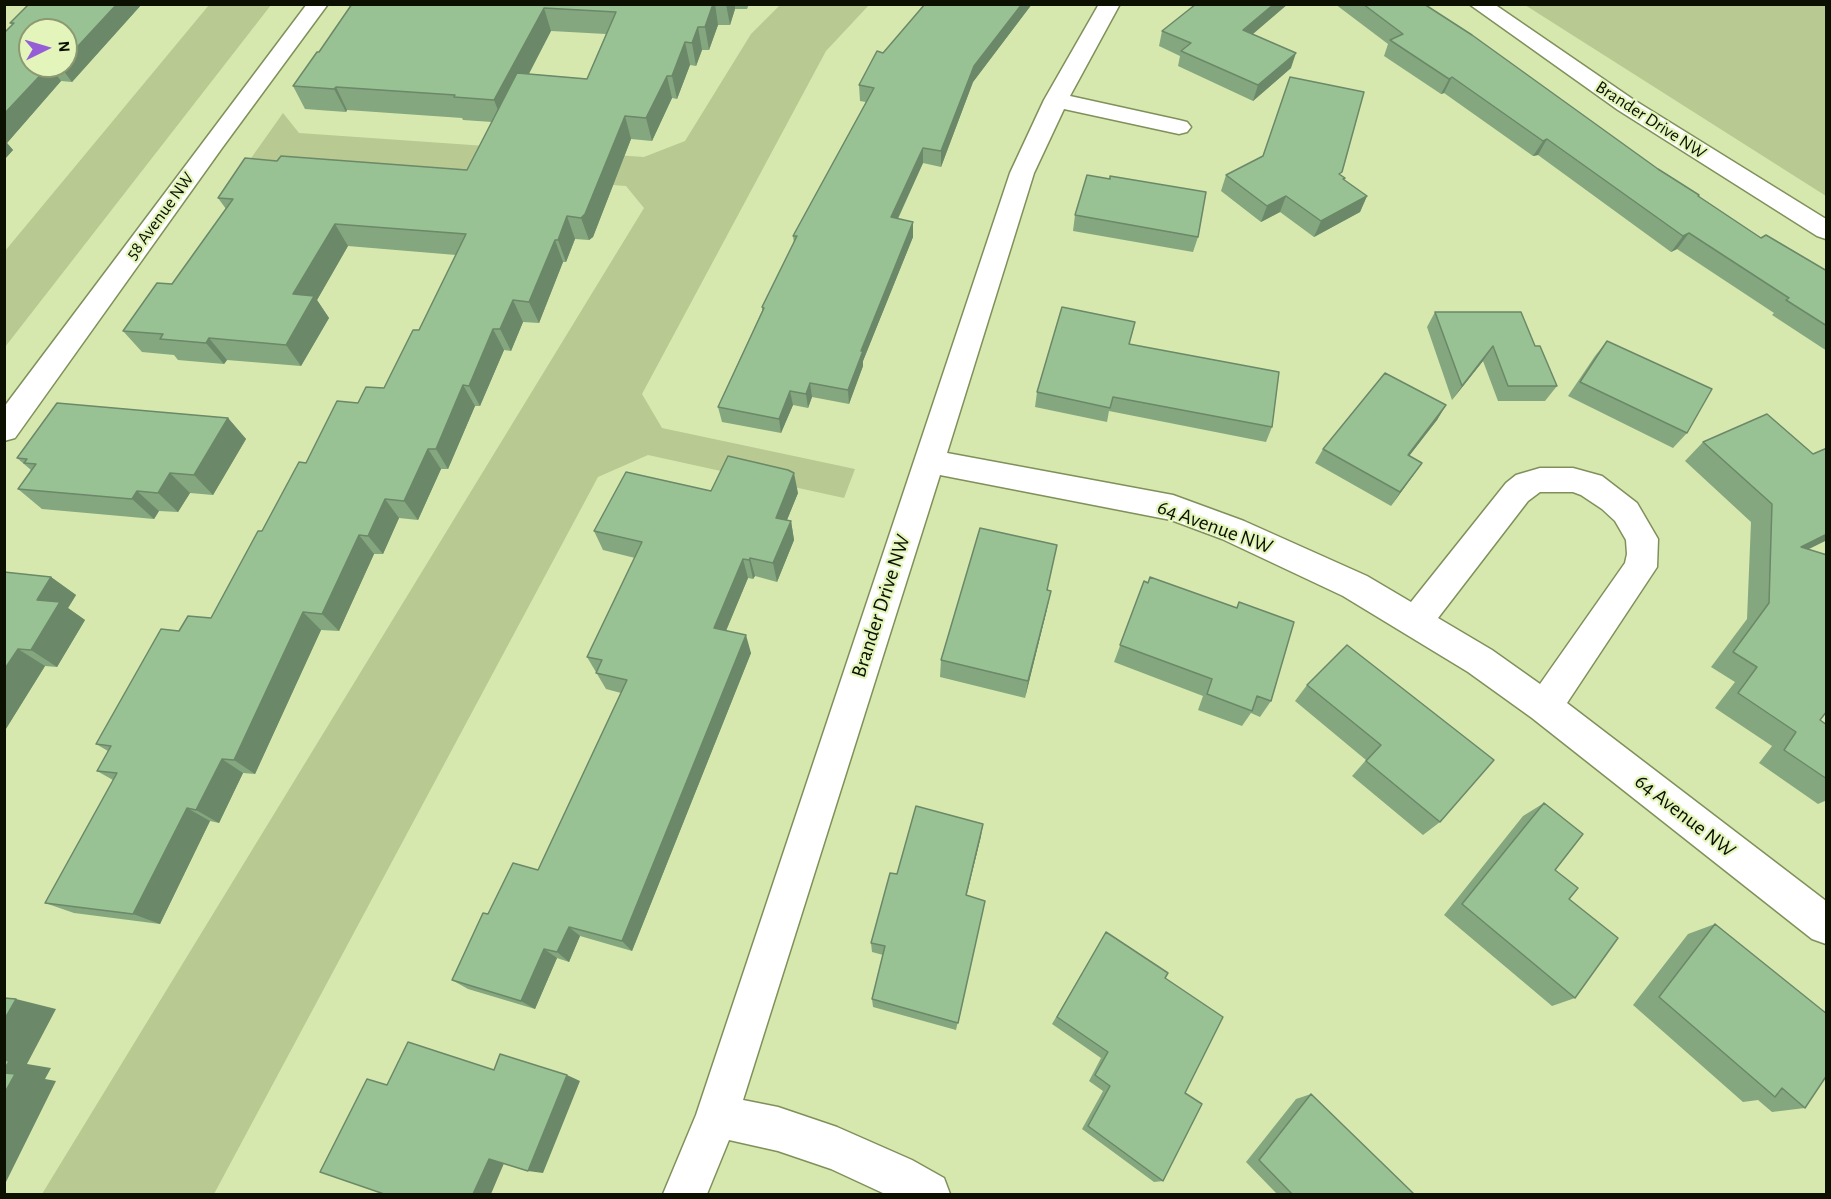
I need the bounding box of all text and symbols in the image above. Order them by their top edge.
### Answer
north arrow [18,18,78,78]
text: N [55,40,72,53]
street label: Brander Drive NW [1592,76,1710,164]
street label: 58 Avenue NW [121,168,199,264]
street label: 64 Avenue NW [1154,494,1276,560]
street label: Brander Drive NW [846,531,916,681]
street label: 64 Avenue NW [1630,769,1740,863]

